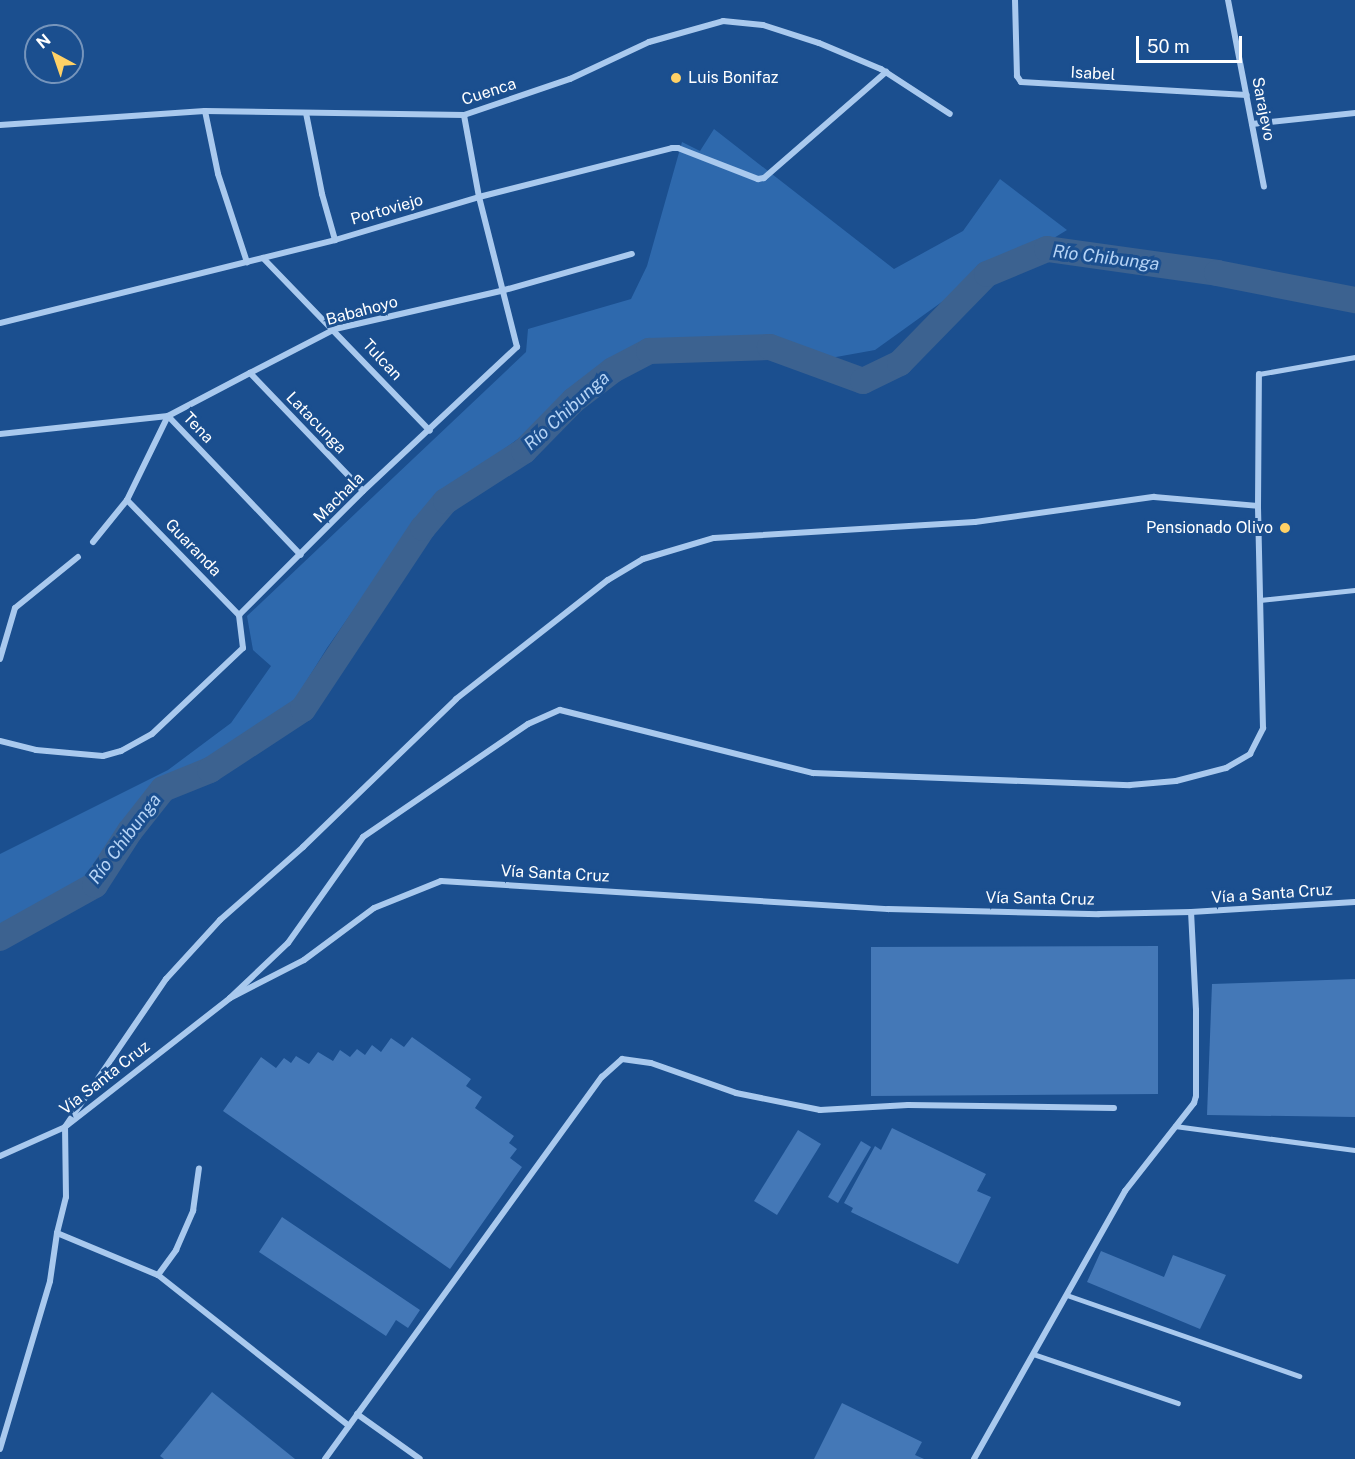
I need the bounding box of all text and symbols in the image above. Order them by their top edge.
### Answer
north arrow [24,24,84,84]
scale bar [1139,24,1246,62]
text: N [32,30,54,53]
text: 50 m [1147,36,1190,57]
street label: Isabel [1070,63,1116,85]
place label: Luis Bonifaz [688,68,779,88]
marker: Luis Bonifaz [669,71,683,85]
street label: Cuenca [459,74,519,110]
street label: Sarajevo [1247,76,1279,142]
street label: Portoviejo [349,191,425,229]
water label: Río Chibunga [1051,241,1161,275]
street label: Babahoyo [324,292,400,330]
street label: Tulcan [358,335,406,385]
water label: Río Chibunga [520,367,614,455]
street label: Latacunga [282,388,350,458]
street label: Tena [179,409,217,447]
street label: Machala [310,469,368,527]
street label: Guaranda [161,515,225,581]
place label: Pensionado Olivo [1146,518,1273,538]
marker: Pensionado Olivo [1278,521,1292,535]
water label: Río Chibunga [84,790,166,888]
street label: Vía Santa Cruz [500,862,610,886]
street label: Vía a Santa Cruz [1211,880,1333,908]
street label: Vía Santa Cruz [985,888,1095,910]
street label: Vía Santa Cruz [56,1037,154,1119]

